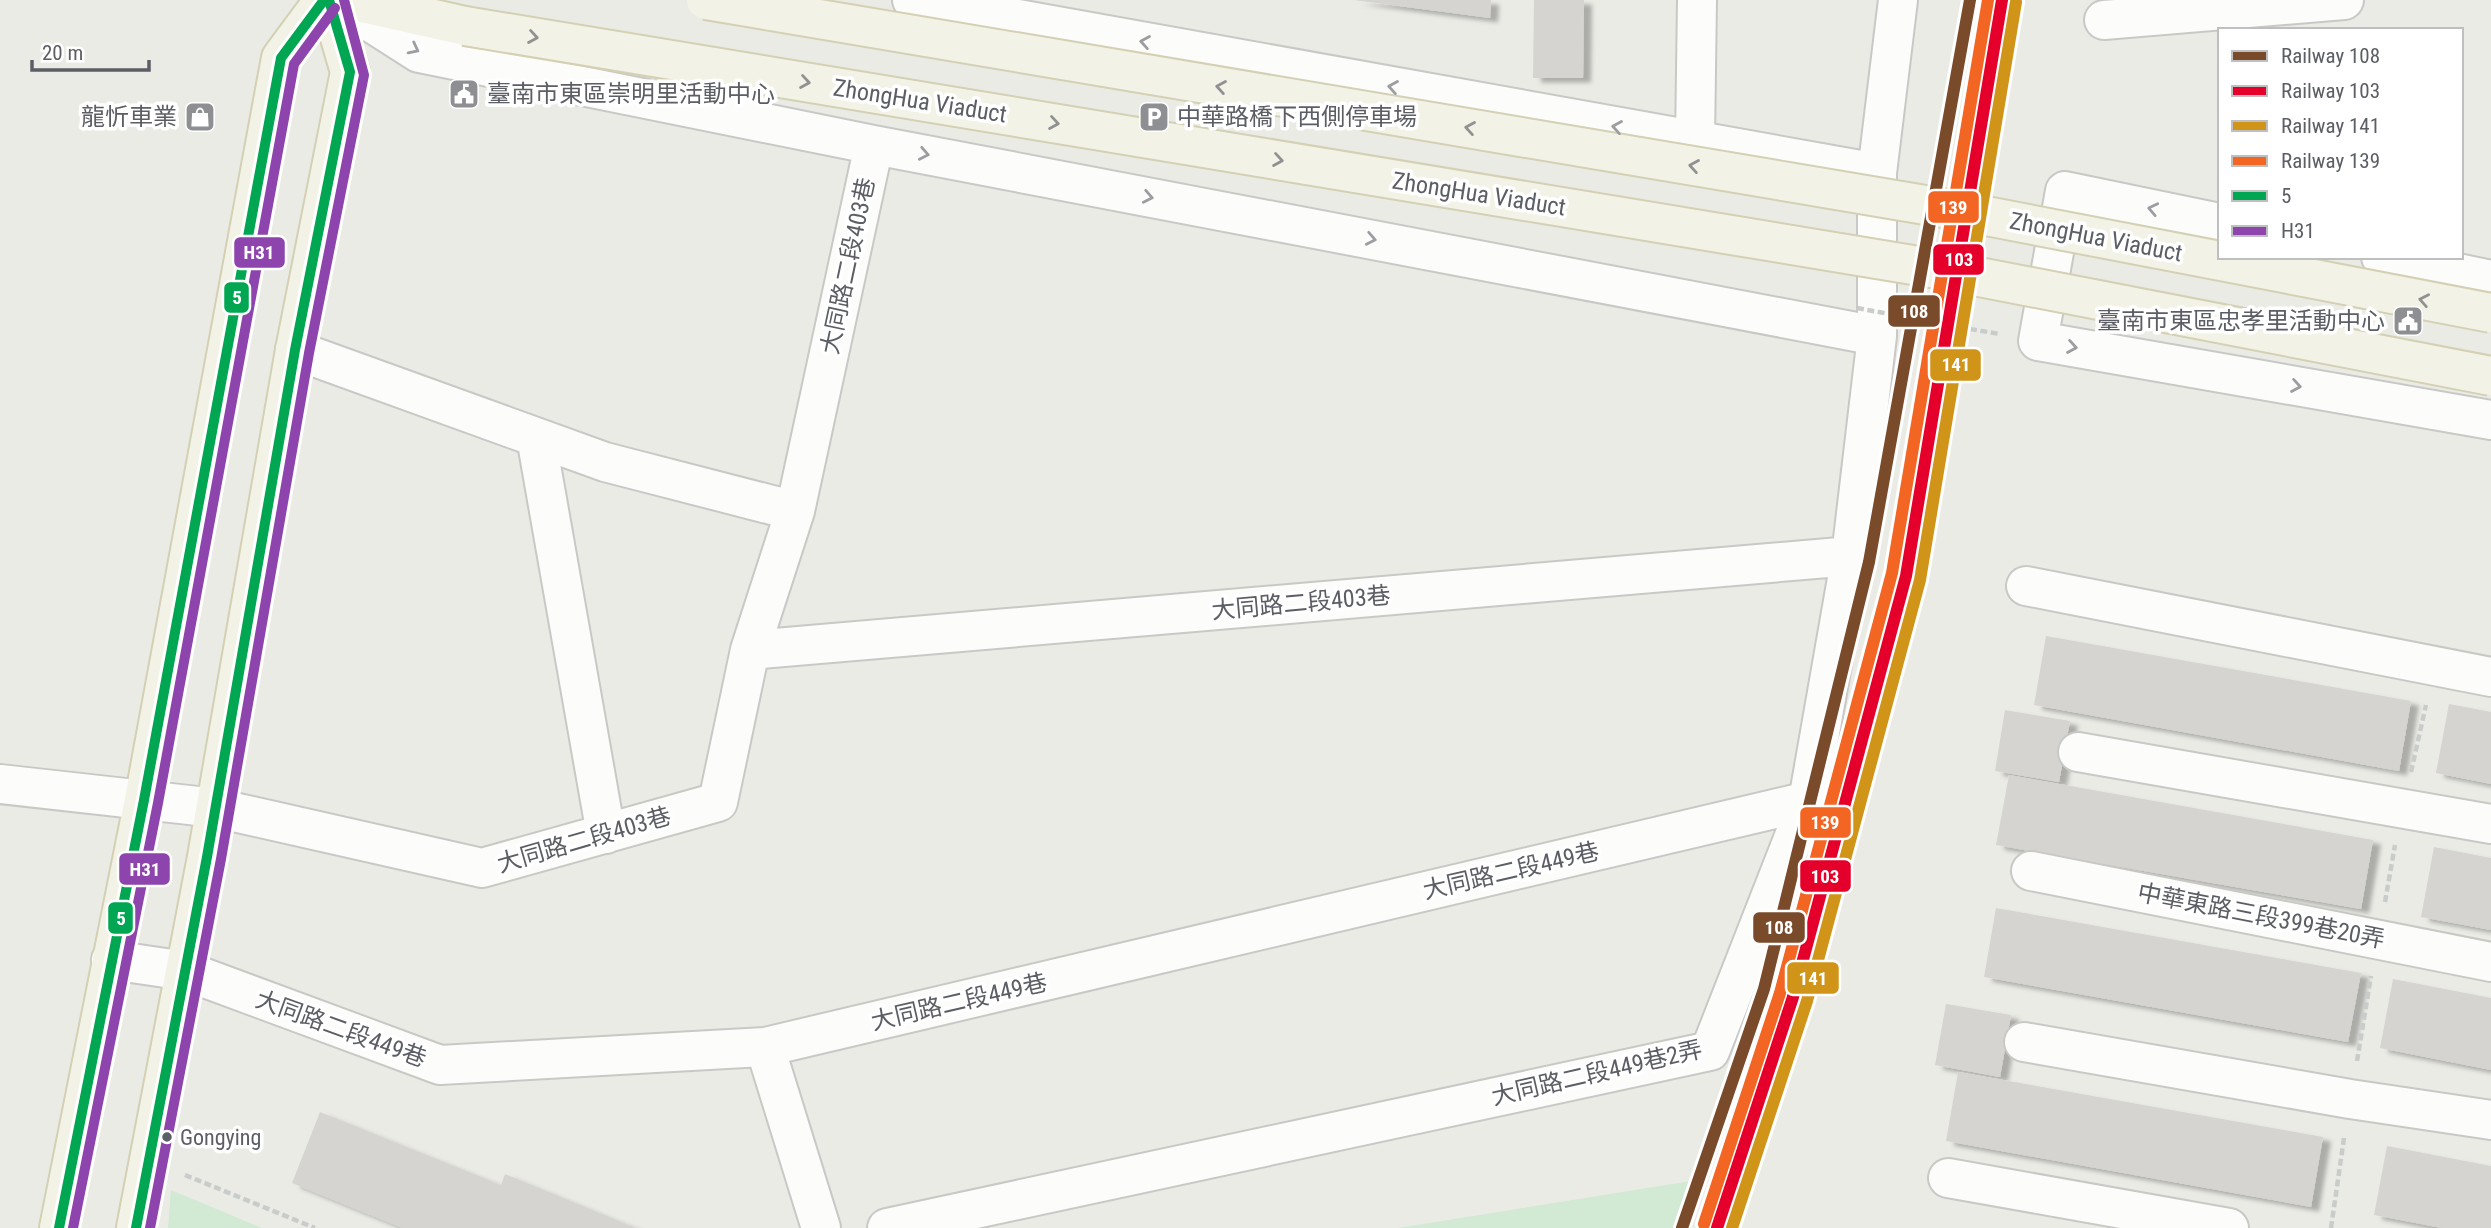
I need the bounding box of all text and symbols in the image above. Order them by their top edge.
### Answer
scale bar [32,28,149,72]
legend [2218,28,2463,259]
one-way arrow [527,29,539,44]
one-way arrow [1139,35,1151,50]
text: 20 m [42,41,83,65]
one-way arrow [407,41,419,54]
text: Railway 108 [2281,44,2380,68]
street label: ZhongHua Viaduct [831,73,1009,129]
one-way arrow [799,74,811,89]
public building icon: 臺南市東區崇明里活動中心 [447,77,481,111]
text: Railway 103 [2281,79,2380,103]
place label: 臺南市東區崇明里活動中心 [487,80,775,108]
one-way arrow [1215,80,1227,95]
one-way arrow [1387,80,1399,95]
shop icon: 龍忻車業 [183,100,217,134]
parking icon: 中華路橋下西側停車場 [1137,100,1171,134]
place label: 龍忻車業 [81,103,177,131]
place label: 中華路橋下西側停車場 [1177,103,1417,131]
text: Railway 141 [2281,114,2380,138]
one-way arrow [1048,115,1060,130]
one-way arrow [1611,120,1623,135]
one-way arrow [1464,121,1476,136]
one-way arrow [918,146,930,161]
text: Railway 139 [2281,149,2380,173]
one-way arrow [1273,152,1284,167]
one-way arrow [1688,159,1700,174]
street label: ZhongHua Viaduct [1390,166,1568,222]
street label: 大同路二段403巷 [816,175,880,357]
text: 5 [2281,184,2291,208]
one-way arrow [1142,189,1154,204]
line badge: 139 [1927,190,1980,224]
text: 139 [1939,196,1967,219]
one-way arrow [2147,203,2159,218]
street label: ZhongHua Viaduct [2007,207,2185,267]
text: H31 [2281,219,2315,243]
one-way arrow [1365,231,1377,246]
line badge: H31 [233,236,286,269]
text: H31 [244,241,274,264]
line badge: 103 [1932,243,1985,276]
text: 103 [1945,248,1973,271]
line badge: 5 [223,281,250,314]
text: 5 [232,286,242,309]
one-way arrow [2418,293,2430,308]
line badge: 108 [1887,294,1941,328]
text: 108 [1900,300,1928,323]
public building icon: 臺南市東區忠孝里活動中心 [2391,304,2425,338]
place label: 臺南市東區忠孝里活動中心 [2097,307,2385,335]
one-way arrow [2066,338,2078,353]
line badge: 141 [1929,348,1982,382]
text: 141 [1942,353,1970,376]
one-way arrow [2290,378,2302,393]
street label: 大同路二段403巷 [1210,581,1392,625]
street label: 大同路二段403巷 [494,802,674,878]
line badge: 139 [1799,806,1852,839]
text: 139 [1811,811,1839,834]
street label: 大同路二段449巷 [1420,837,1602,905]
line badge: H31 [118,852,171,886]
text: H31 [130,858,160,881]
line badge: 103 [1799,859,1852,893]
text: 103 [1811,865,1839,888]
street label: 中華東路三段399巷20弄 [2135,878,2387,954]
line badge: 5 [107,901,134,935]
text: 5 [116,907,126,930]
line badge: 108 [1752,911,1806,944]
text: 108 [1765,916,1793,939]
line badge: 141 [1786,961,1840,995]
text: 141 [1799,967,1827,990]
street label: 大同路二段449巷 [868,968,1050,1036]
street label: 大同路二段449巷 [252,985,430,1073]
street label: 大同路二段449巷2弄 [1489,1035,1705,1111]
place label: Gongying [180,1125,261,1150]
marker: Gongying [160,1130,174,1144]

